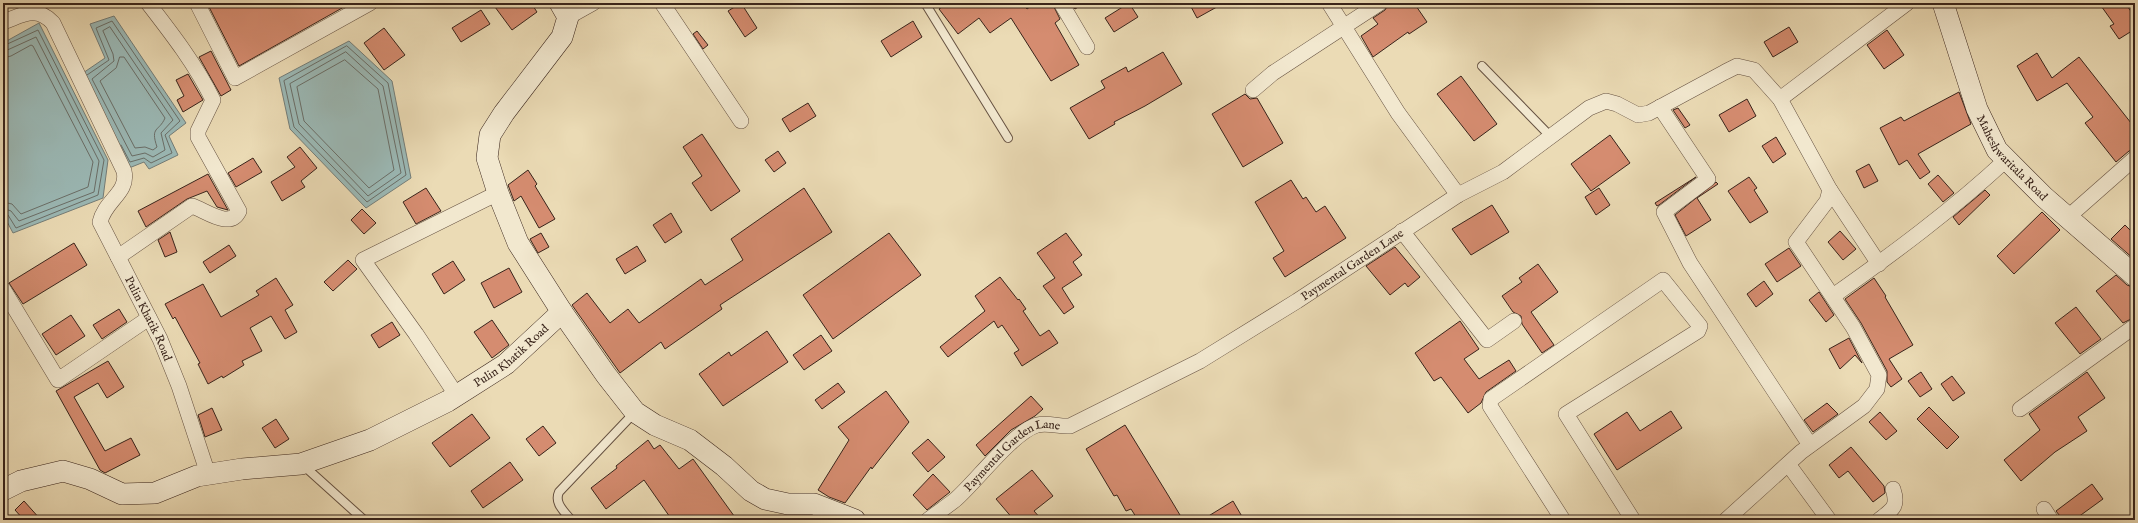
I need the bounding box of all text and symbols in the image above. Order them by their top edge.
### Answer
street label: Maheshwaritala Road [1973,112,2051,204]
street label: Paymental Garden Lane [1298,225,1407,304]
street label: Pulin Khatik Road [122,274,176,364]
street label: Pulin Khatik Road [471,320,552,390]
street label: Paymental Garden Lane [961,416,1062,495]

